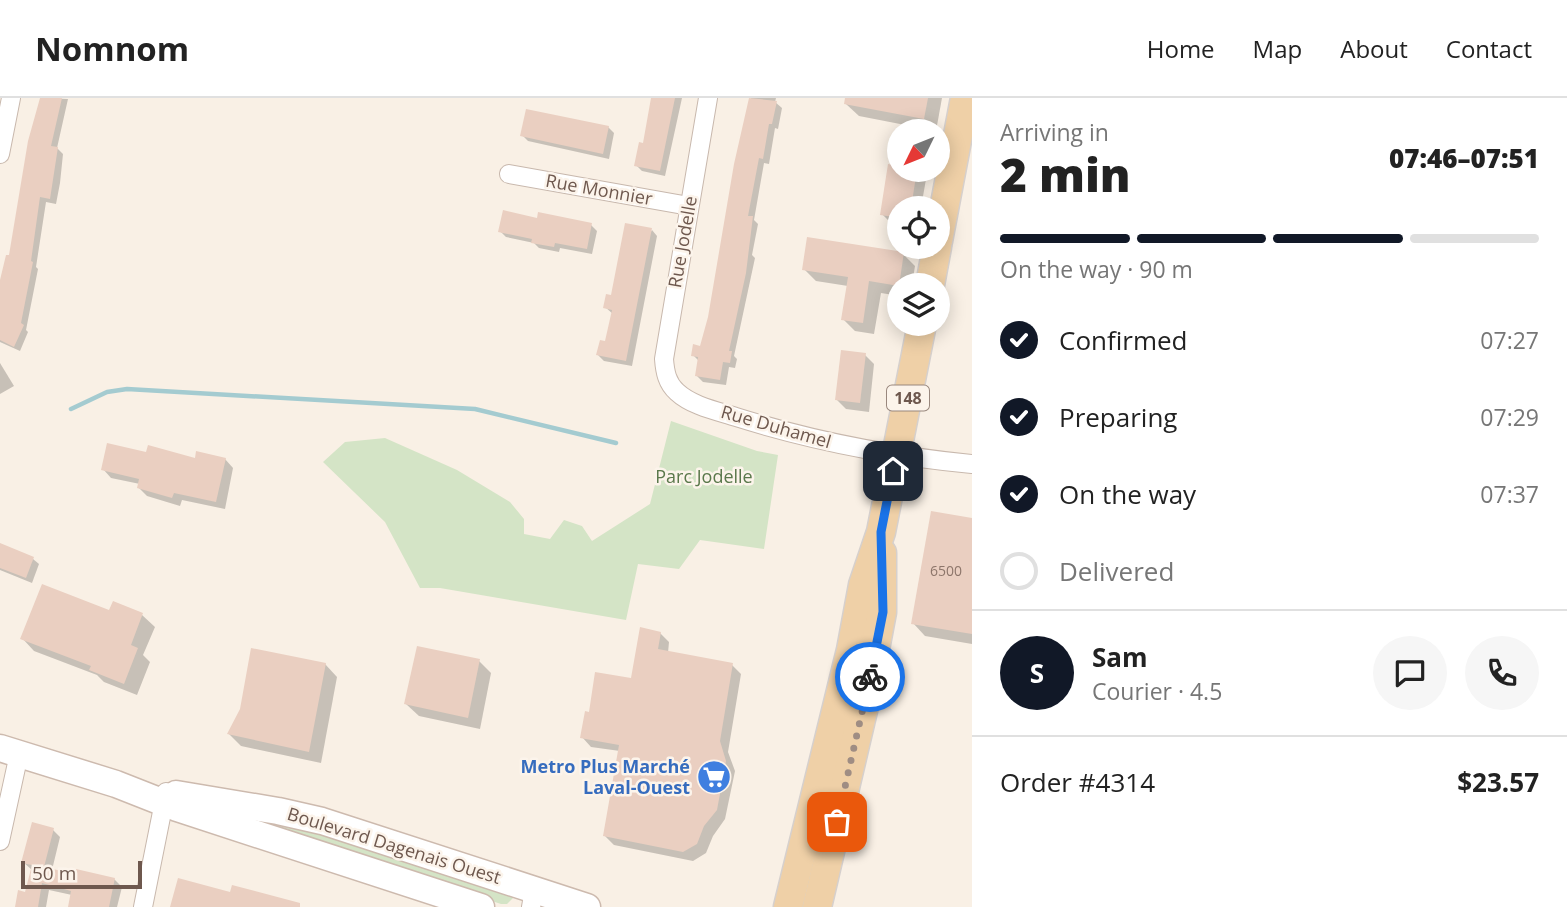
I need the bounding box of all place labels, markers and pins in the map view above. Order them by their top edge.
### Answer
pin [863,441,923,501]
place label: Metro Plus Marché Laval-Ouest [521,754,690,799]
supermarket icon: Metro Plus Marché Laval-Ouest [695,758,733,796]
pin [807,792,867,852]

